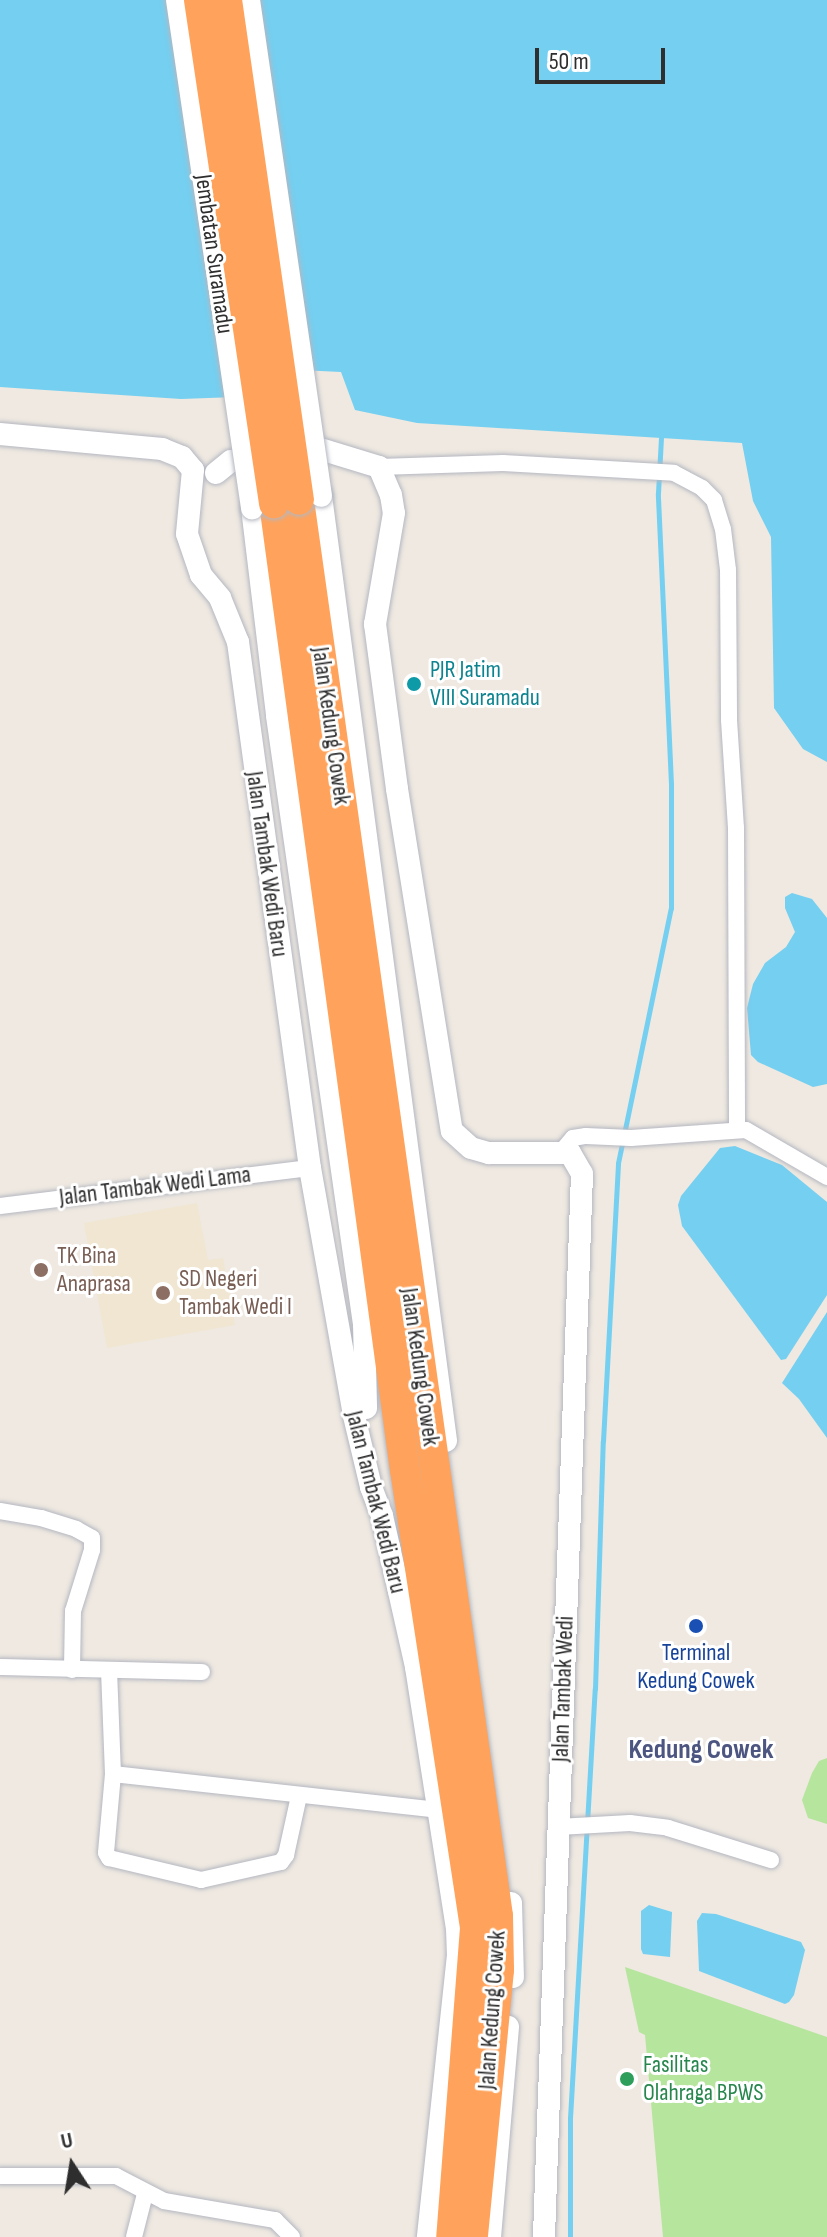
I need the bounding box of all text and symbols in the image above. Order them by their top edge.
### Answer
scale bar [539,32,669,82]
text: 50 m [549,47,589,76]
street label: Jembatan Suramadu [189,173,239,335]
street label: Jalan Kedung Cowek [306,645,356,807]
place label: PJR Jatim VIII Suramadu [430,656,540,712]
marker: PJR Jatim VIII Suramadu [405,675,423,693]
street label: Jalan Tambak Wedi Baru [240,769,294,959]
street label: Jalan Tambak Wedi Lama [58,1160,252,1212]
place label: TK Bina Anaprasa [57,1242,131,1298]
marker: TK Bina Anaprasa [32,1261,50,1279]
place label: SD Negeri Tambak Wedi I [179,1265,292,1321]
marker: SD Negeri Tambak Wedi I [154,1284,172,1302]
street label: Jalan Kedung Cowek [395,1286,445,1448]
street label: Jalan Tambak Wedi Baru [339,1408,413,1596]
street label: Jalan Tambak Wedi [546,1615,580,1763]
marker: Terminal Kedung Cowek [687,1617,705,1635]
place label: Terminal Kedung Cowek [637,1639,755,1695]
district label: Kedung Cowek [628,1733,774,1767]
street label: Jalan Kedung Cowek [472,1930,512,2090]
place label: Fasilitas Olahraga BPWS [643,2051,764,2107]
marker: Fasilitas Olahraga BPWS [618,2070,636,2088]
north arrow [32,2125,112,2205]
text: U [58,2127,75,2155]

